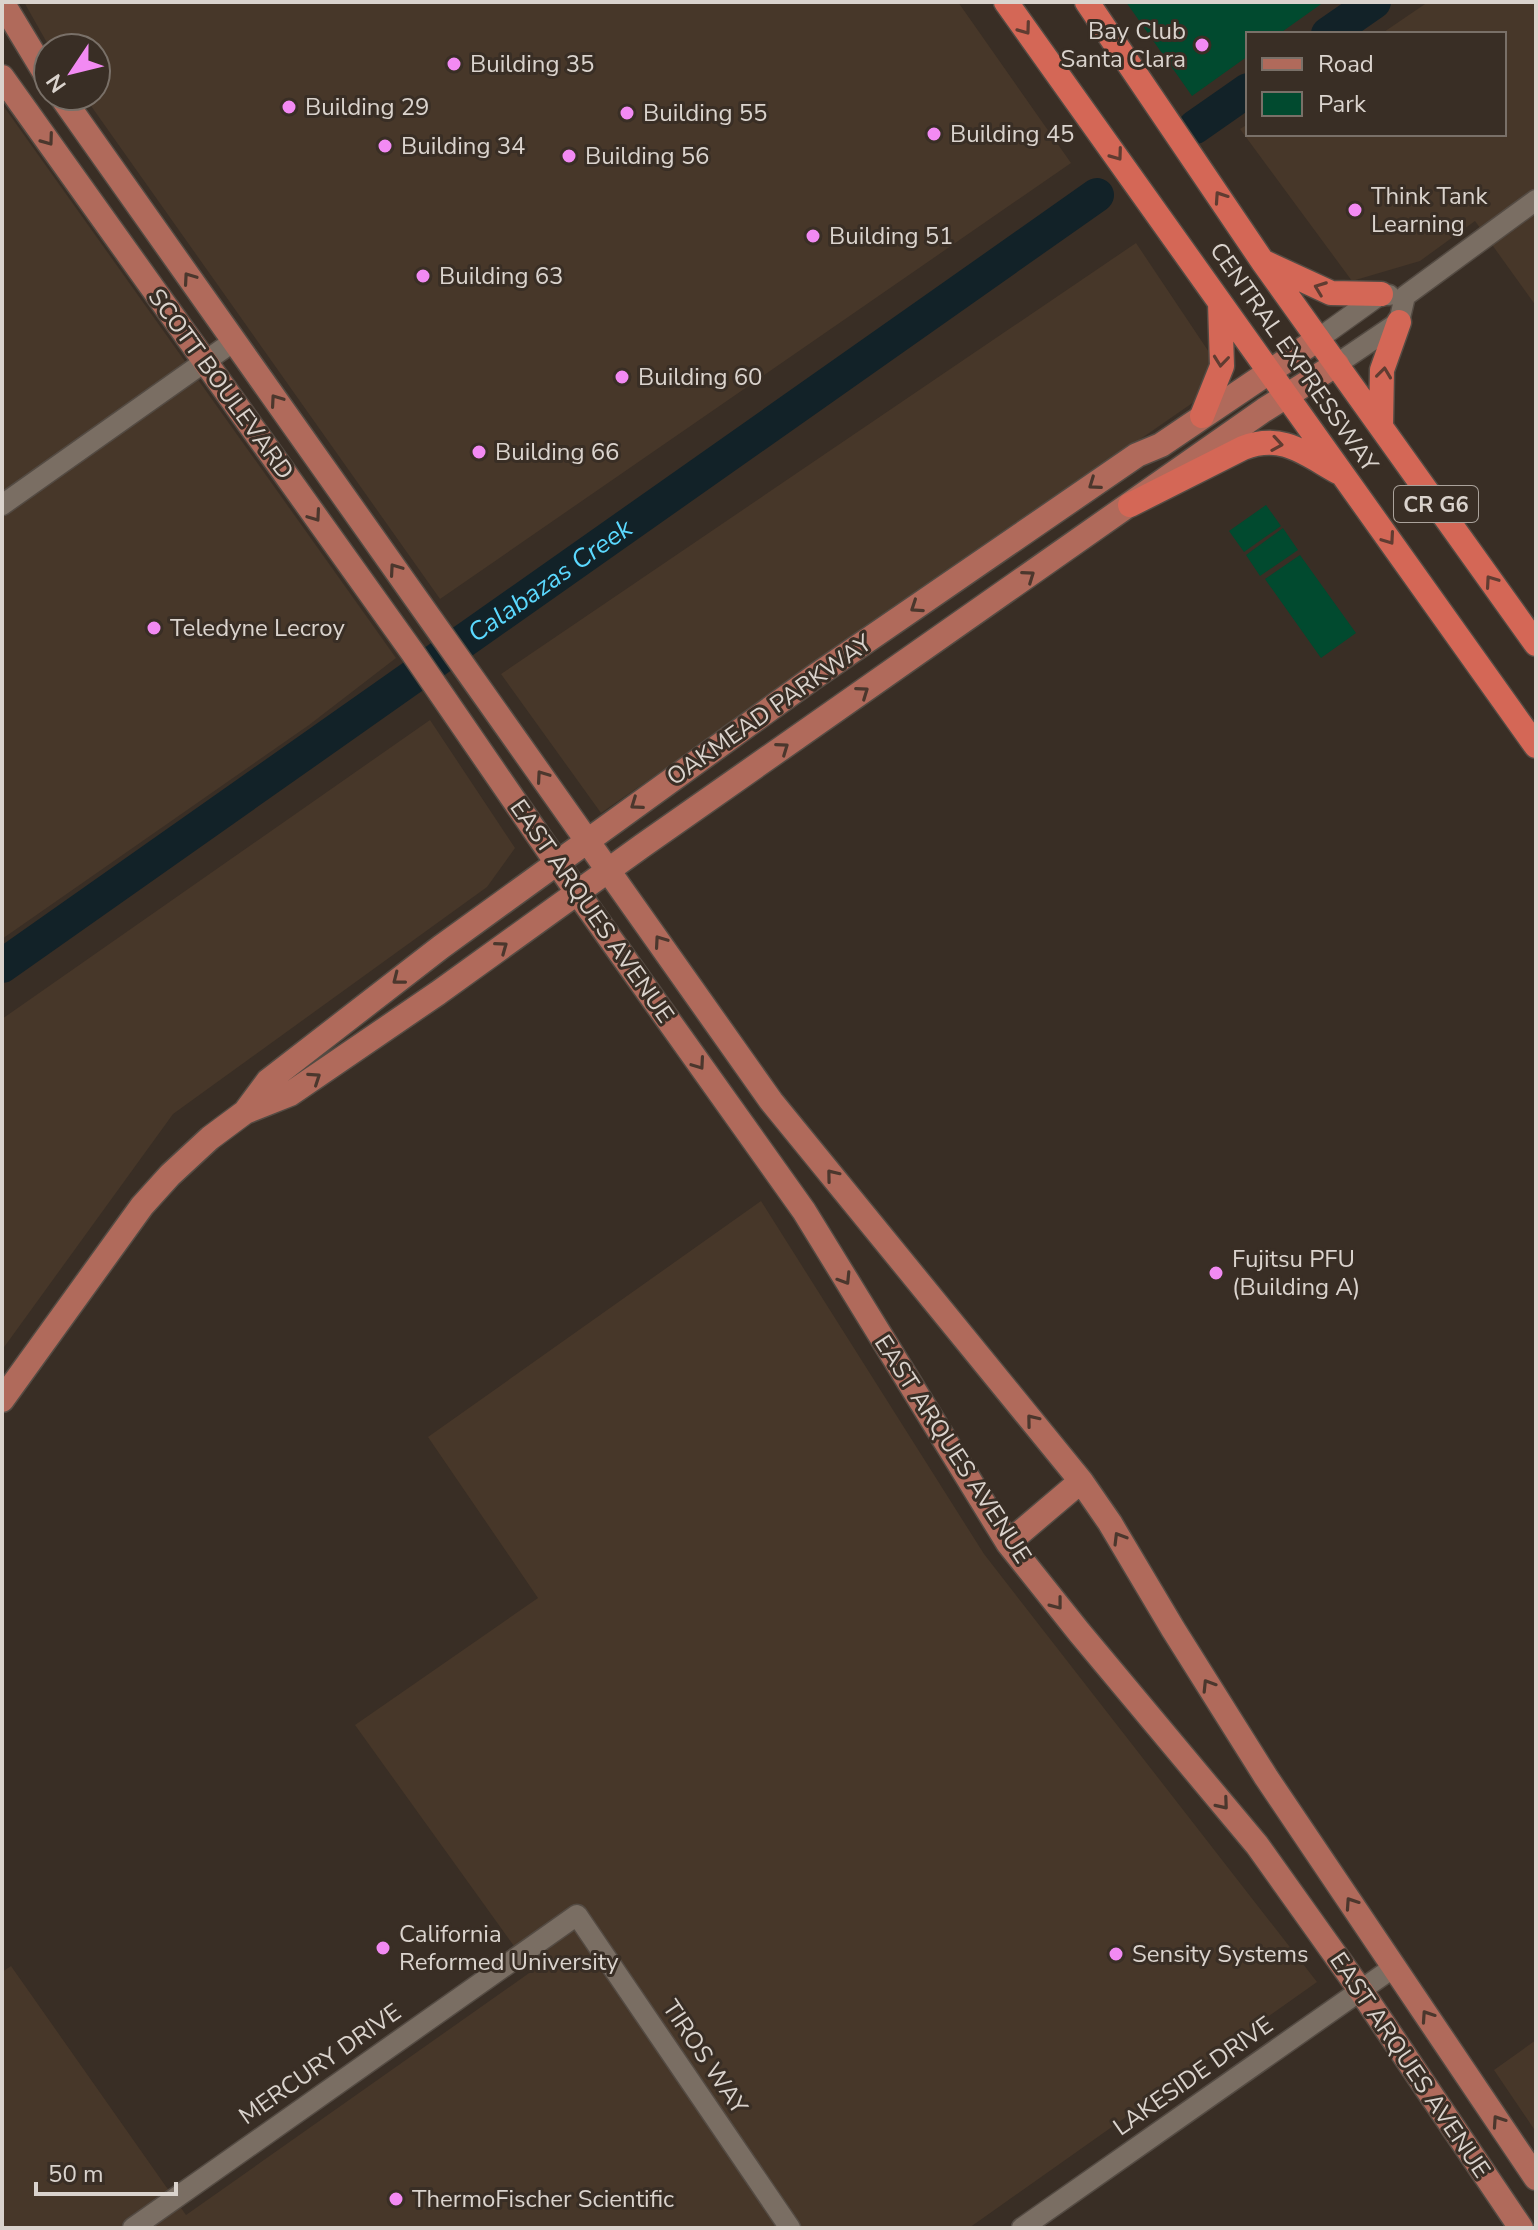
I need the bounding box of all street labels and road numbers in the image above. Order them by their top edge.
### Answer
street label: CENTRAL EXPRESSWAY [1202,236,1386,479]
street label: SCOTT BOULEVARD [141,282,301,486]
road number: CR G6 [1394,486,1478,522]
street label: OAKMEAD PARKWAY [660,627,878,793]
street label: EAST ARQUES AVENUE [503,793,681,1029]
street label: EAST ARQUES AVENUE [867,1329,1039,1569]
street label: EAST ARQUES AVENUE [1322,1946,1498,2184]
street label: TIROS WAY [655,1994,755,2121]
street label: MERCURY DRIVE [233,1996,407,2132]
street label: LAKESIDE DRIVE [1107,2009,1279,2143]

